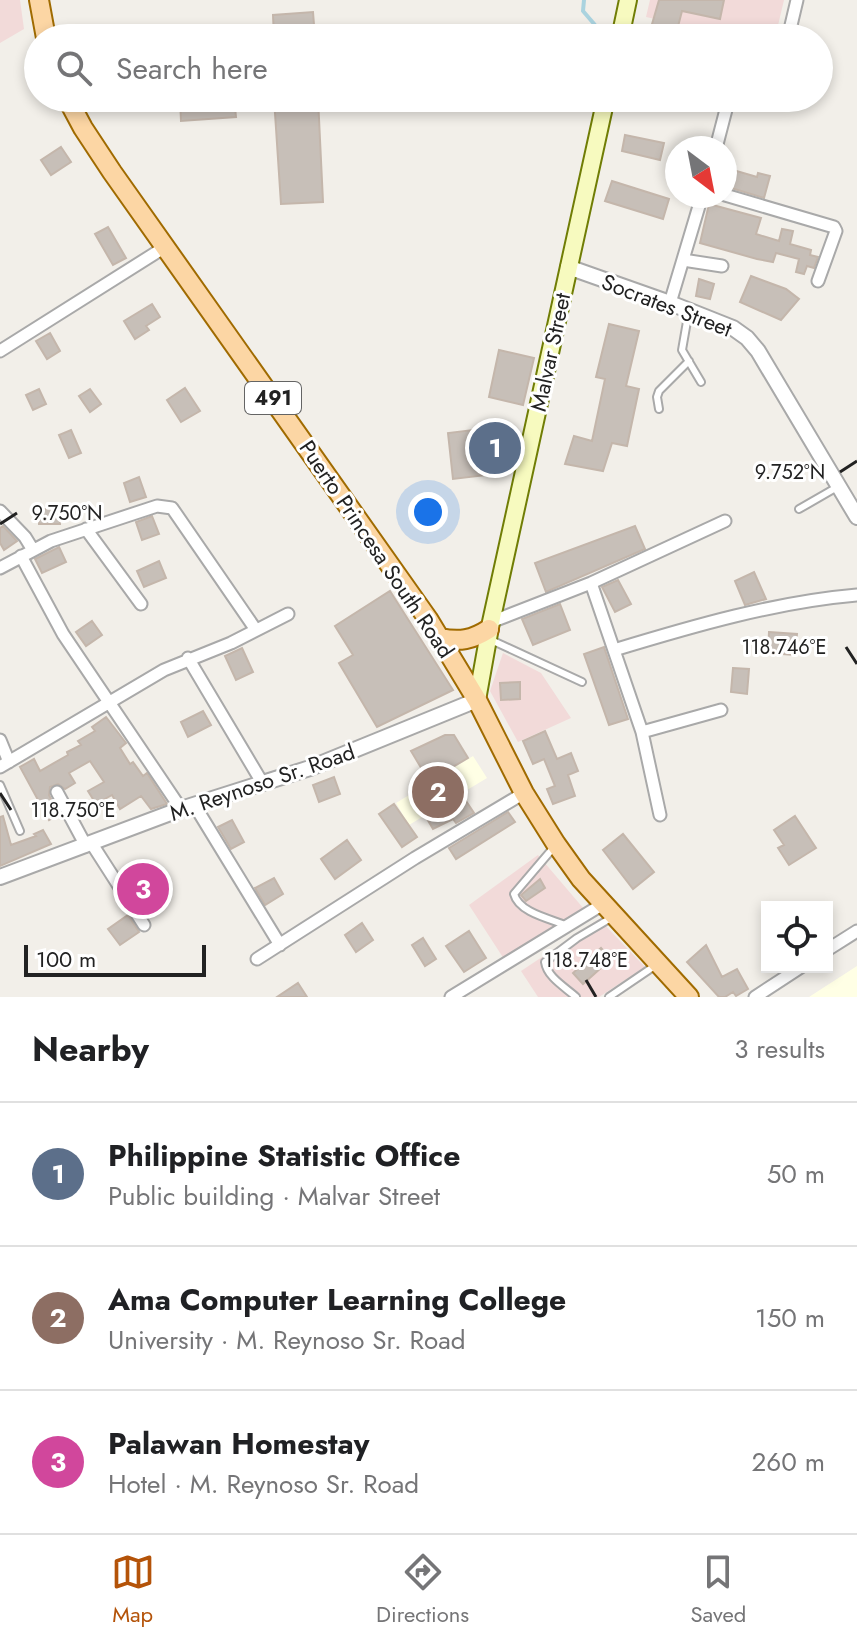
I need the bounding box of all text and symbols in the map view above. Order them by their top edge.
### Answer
search box [24,24,833,112]
icon: search [52,46,96,90]
text: Search here [116,47,268,90]
north arrow [665,136,737,208]
street label: Socrates Street [597,265,737,345]
street label: Malvar Street [522,289,578,414]
road number: 491 [245,382,301,414]
pin: 1 [469,418,521,478]
street label: Puerto Princesa South Road [292,434,462,664]
text: 9.752°N [755,458,825,487]
your location [408,492,448,532]
text: 9.750°N [32,499,102,528]
text: 118.746°E [742,633,826,662]
street label: M. Reynoso Sr. Road [165,735,359,829]
pin: 2 [412,762,464,822]
text: 118.750°E [31,796,115,825]
pin: 3 [117,859,169,919]
map controls [761,901,833,973]
button: locate [761,901,833,973]
scale bar [24,941,206,977]
text: 100 m [36,943,96,975]
text: 118.748°E [544,946,628,975]
text: Nearby [32,1025,149,1074]
text: 3 results [734,1030,825,1068]
text: Philippine Statistic Office [108,1134,460,1177]
text: 1 [51,1155,65,1193]
text: 50 m [767,1155,825,1193]
text: Public building · Malvar Street [108,1177,440,1215]
text: Ama Computer Learning College [108,1278,566,1321]
text: 2 [49,1299,67,1337]
text: 150 m [755,1299,825,1337]
text: University · M. Reynoso Sr. Road [108,1321,466,1359]
text: Palawan Homestay [108,1422,369,1465]
text: 3 [50,1443,66,1481]
text: 260 m [752,1443,825,1481]
text: Hotel · M. Reynoso Sr. Road [108,1465,419,1503]
tab: Map [111,1550,155,1630]
tab: Directions [376,1550,469,1630]
tab: Saved [691,1550,746,1630]

